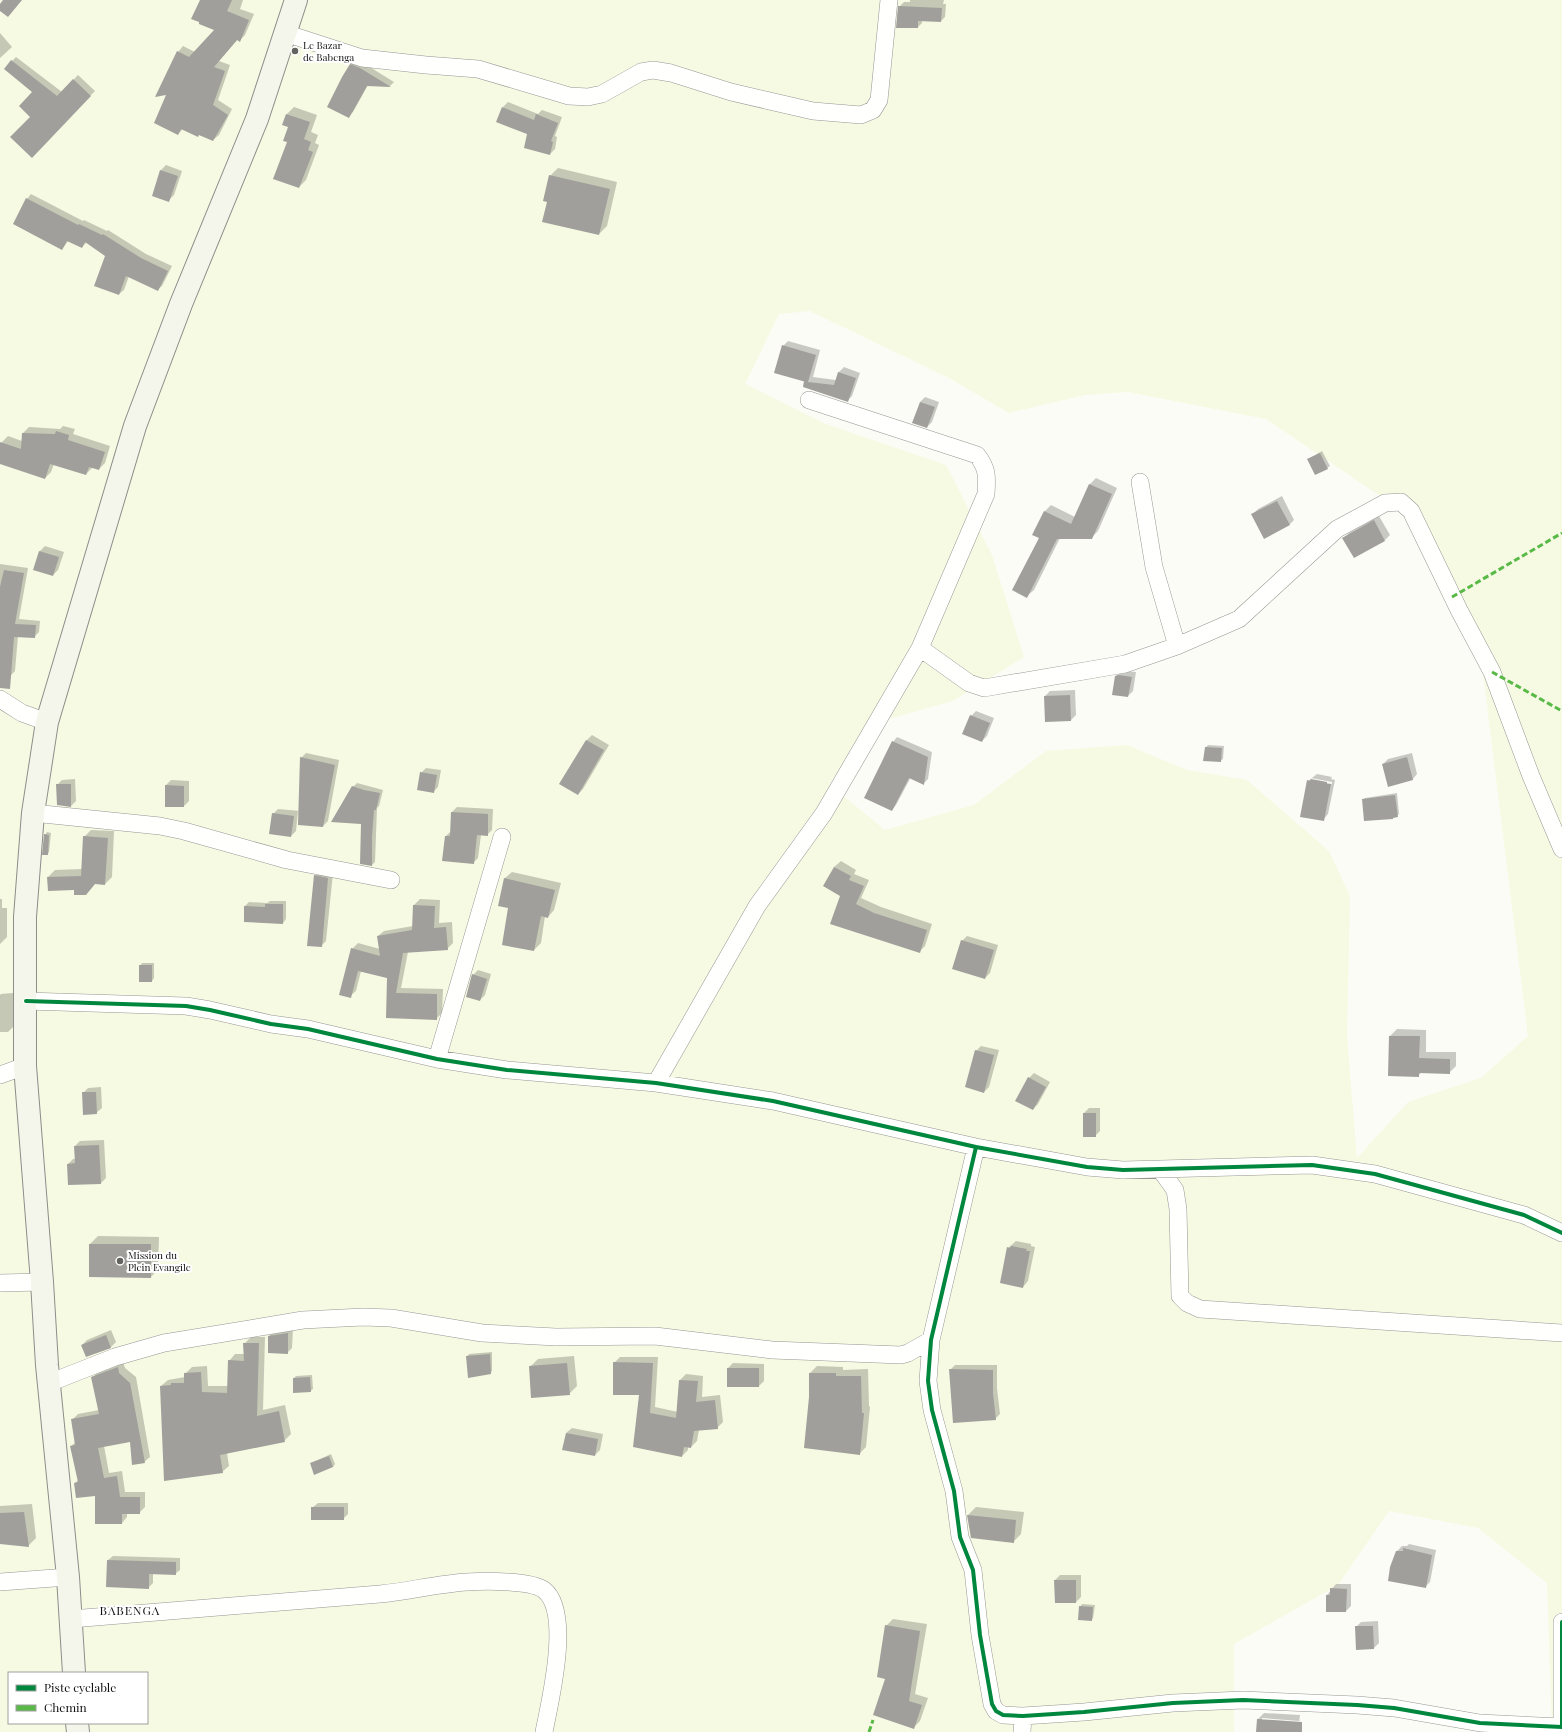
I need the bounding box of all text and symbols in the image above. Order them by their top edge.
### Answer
place label: Le Bazar de Babenga [303,38,354,64]
marker: Le Bazar de Babenga [290,46,300,56]
place label: Mission du Plein Evangile [128,1248,191,1274]
marker: Mission du Plein Evangile [115,1256,125,1266]
district label: BABENGA [100,1602,160,1618]
legend [8,1672,148,1724]
text: Piste cyclable [44,1679,116,1695]
text: Chemin [44,1699,87,1715]

